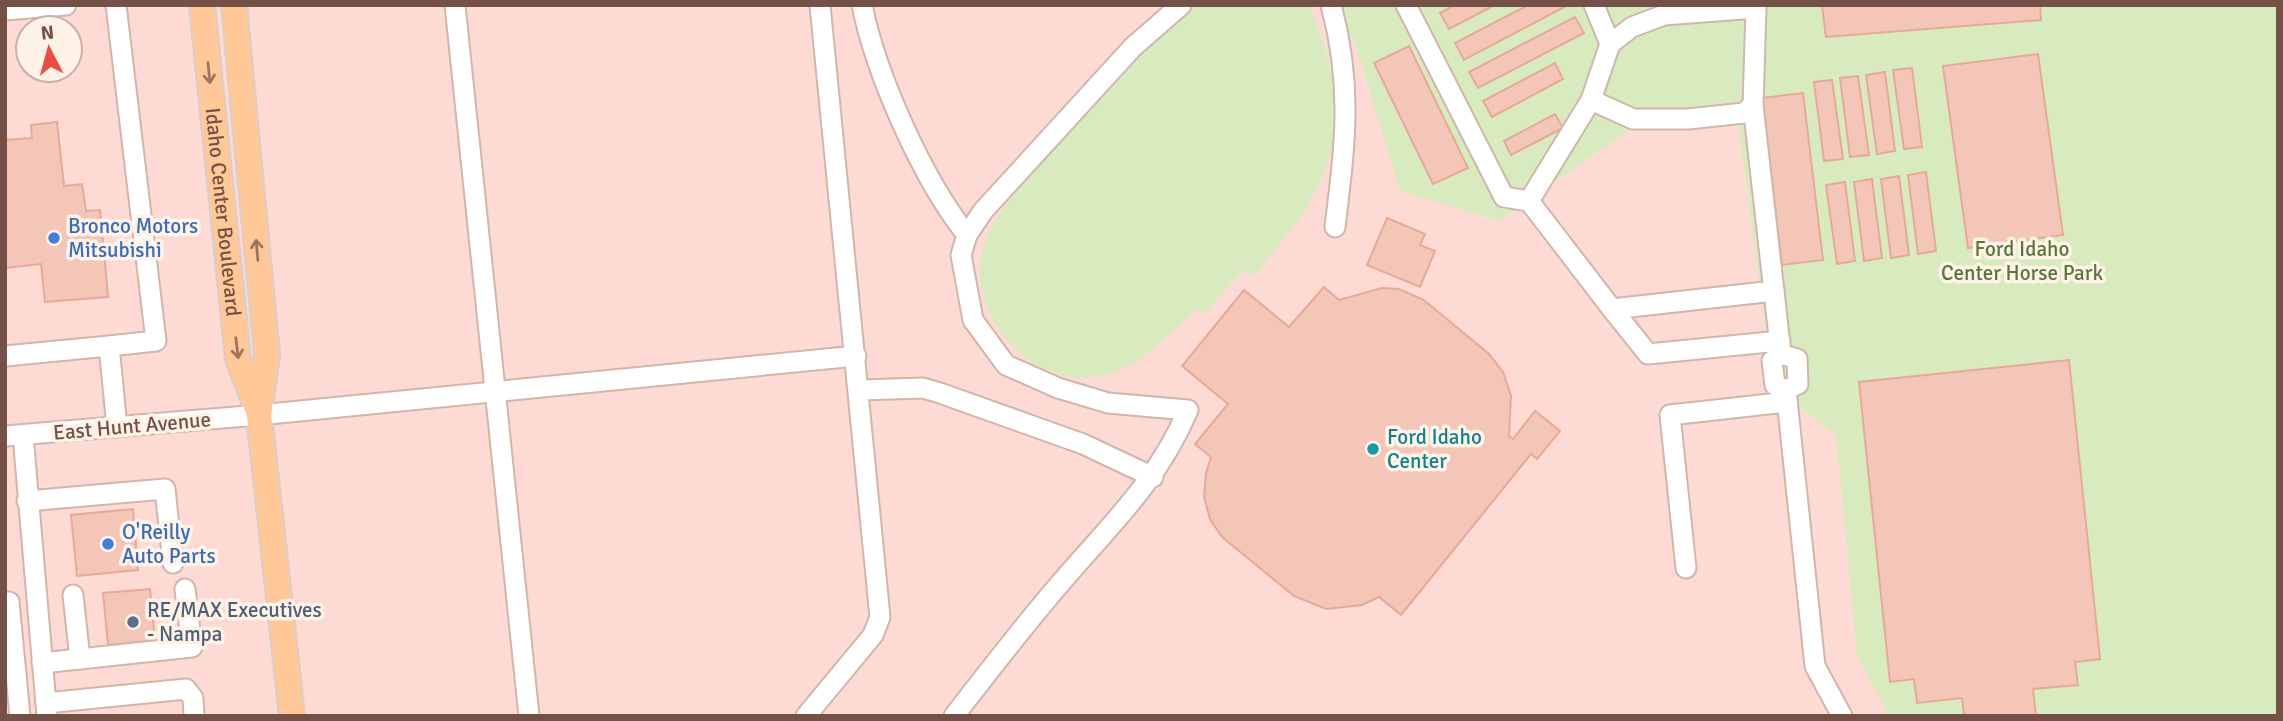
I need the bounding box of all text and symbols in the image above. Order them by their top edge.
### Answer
north arrow [14,14,84,84]
text: N [40,20,55,46]
one-way arrow [202,61,215,84]
street label: Idaho Center Boulevard [199,106,247,318]
place label: Bronco Motors Mitsubishi [68,213,198,263]
marker: Bronco Motors Mitsubishi [46,230,62,246]
park label: Ford Idaho Center Horse Park [1941,236,2103,286]
one-way arrow [250,239,263,262]
one-way arrow [230,336,243,359]
street label: East Hunt Avenue [52,406,212,446]
place label: Ford Idaho Center [1387,424,1482,474]
marker: Ford Idaho Center [1365,441,1381,457]
place label: O'Reilly Auto Parts [122,519,216,569]
marker: O'Reilly Auto Parts [100,536,116,552]
place label: RE/MAX Executives - Nampa [147,597,322,647]
marker: RE/MAX Executives - Nampa [125,614,141,630]

